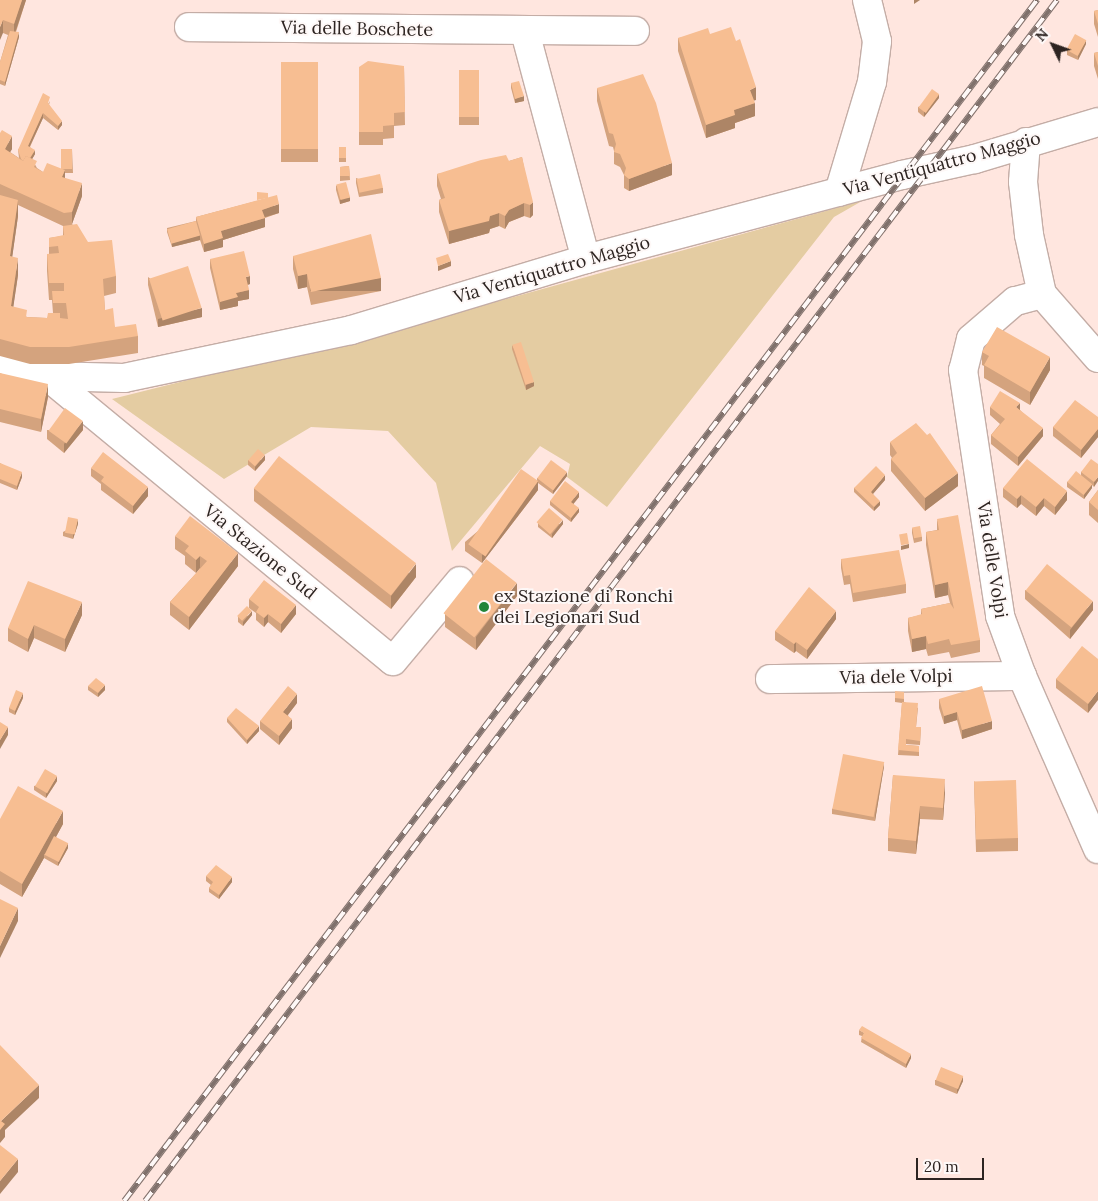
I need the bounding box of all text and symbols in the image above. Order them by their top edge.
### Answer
street label: Via delle Boschete [281,17,433,41]
north arrow [1028,20,1078,70]
text: N [1032,25,1052,45]
street label: Via Ventiquattro Maggio [841,127,1043,201]
street label: Via Ventiquattro Maggio [451,232,653,308]
street label: Via Stazione Sud [199,500,321,604]
street label: Via delle Volpi [972,500,1012,620]
place label: ex Stazione di Ronchi dei Legionari Sud [494,586,673,628]
marker: ex Stazione di Ronchi dei Legionari Sud [478,601,490,613]
street label: Via dele Volpi [839,665,953,689]
scale bar [918,1148,986,1180]
text: 20 m [924,1157,959,1176]

